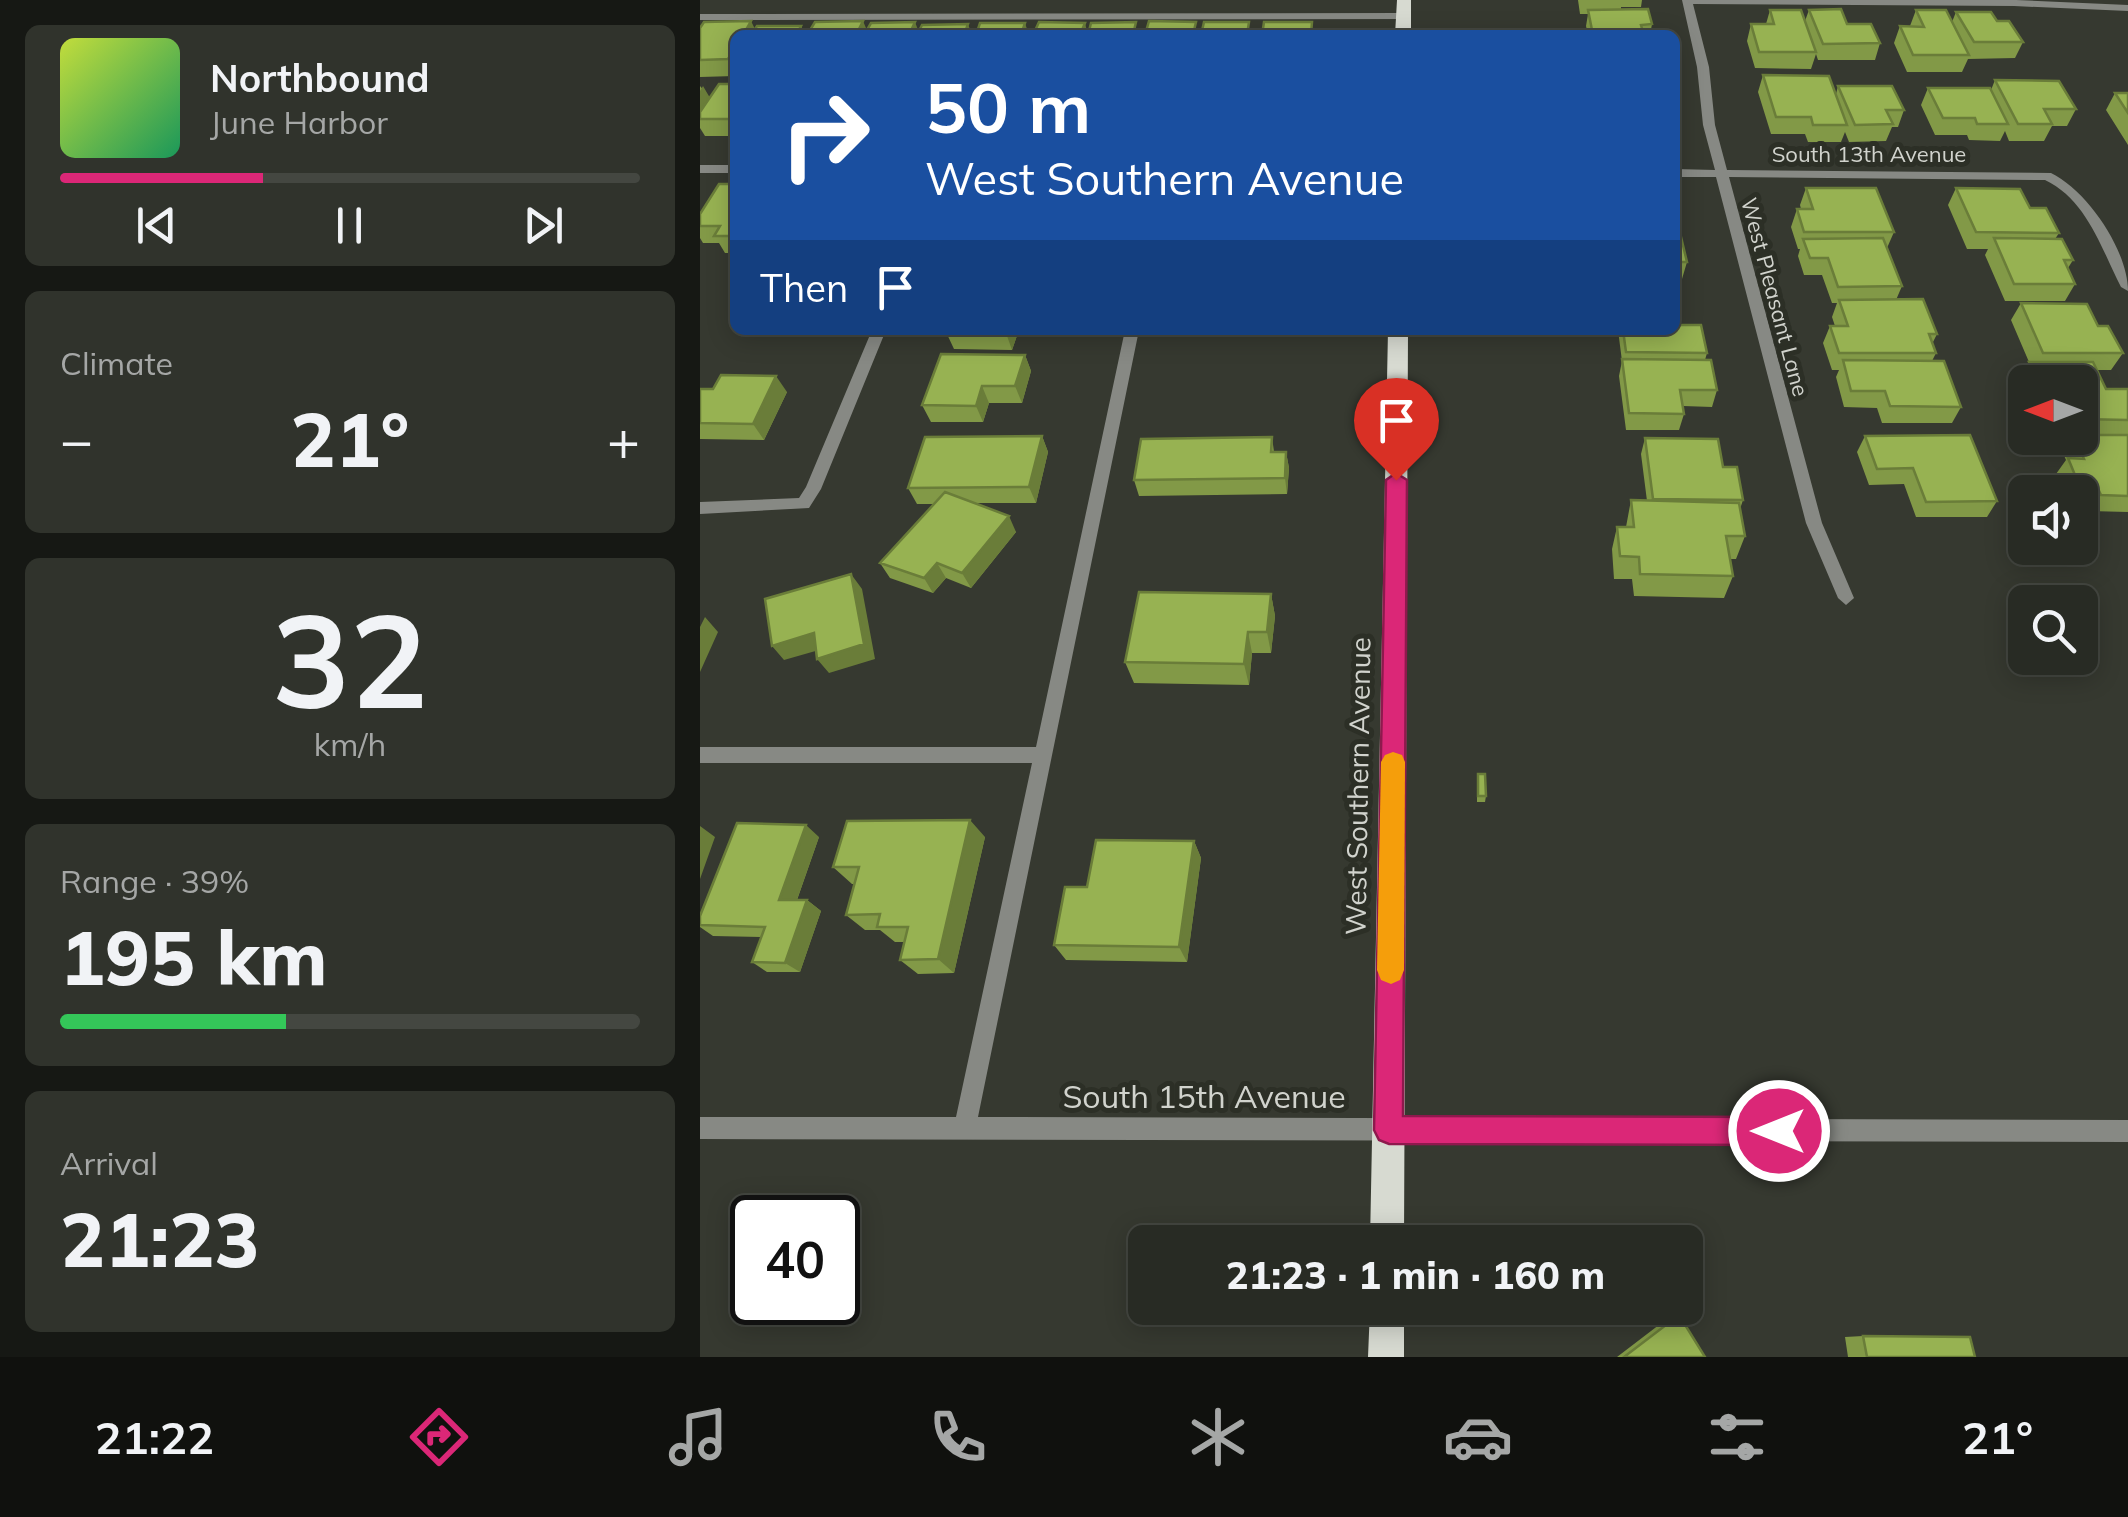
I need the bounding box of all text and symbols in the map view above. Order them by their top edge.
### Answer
text: Northbound [210,54,430,102]
text: 50 m [925,63,1091,151]
icon: right [760,70,890,200]
text: June Harbor [210,102,388,142]
street label: South 13th Avenue [1772,140,1966,168]
text: West Southern Avenue [925,150,1404,206]
street label: West Pleasant Lane [1735,195,1815,399]
icon: previous [129,198,184,253]
icon: pause [322,198,377,253]
icon: next [516,198,571,253]
icon: arrive [868,260,923,315]
text: Then [760,264,848,312]
text: Climate [60,343,173,383]
north arrow [2008,365,2098,455]
map controls [2008,365,2098,675]
pin [1354,378,1439,481]
text: 21° [291,392,409,486]
icon: arrive [1369,393,1424,448]
text: − [60,405,93,474]
text: + [607,405,640,474]
button: sound [2008,475,2098,565]
text: 32 [272,577,428,741]
button: search [2008,585,2098,675]
street label: West Southern Avenue [1337,637,1378,935]
text: km/h [314,724,386,764]
text: Range · 39% [60,861,249,901]
text: 195 km [60,910,328,1004]
street label: South 15th Avenue [1062,1076,1346,1116]
position arrow [1727,1079,1831,1183]
text: Arrival [60,1143,158,1183]
text: 21:23 [60,1192,260,1286]
speed limit sign: 40 [730,1195,860,1325]
text: 21:23 · 1 min · 160 m [1226,1251,1605,1299]
icon: directions [404,1402,474,1472]
icon: music [663,1402,733,1472]
icon: phone [923,1402,993,1472]
icon: climate [1183,1402,1253,1472]
icon: car [1443,1402,1513,1472]
icon: filters [1702,1402,1772,1472]
text: 21:22 [95,1409,214,1465]
text: 21° [1962,1409,2033,1465]

